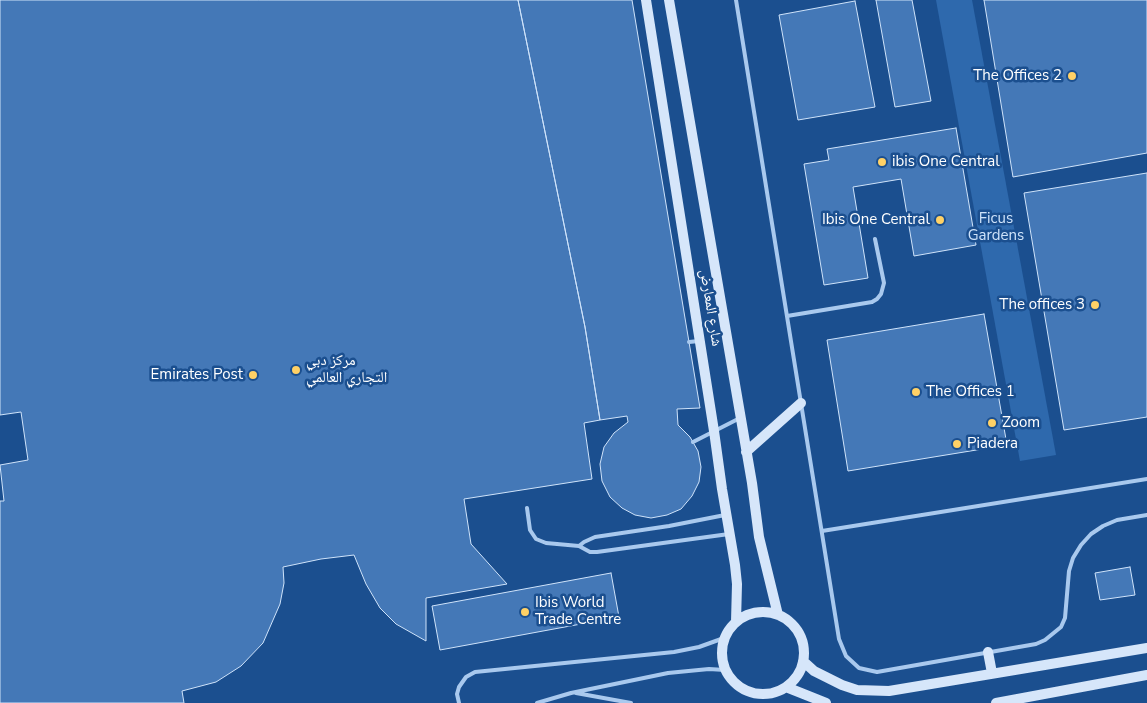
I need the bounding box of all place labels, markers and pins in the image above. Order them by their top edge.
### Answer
place label: The Offices 2 [973,67,1062,85]
marker: The Offices 2 [1066,70,1078,82]
place label: ibis One Central [892,153,1000,171]
marker: ibis One Central [876,156,888,168]
place label: Ibis One Central [822,211,930,229]
marker: Ibis One Central [934,214,946,226]
place label: The offices 3 [999,296,1085,314]
marker: The offices 3 [1089,299,1101,311]
place label: مركز دبي التجاري العالمي [306,352,387,387]
marker: مركز دبي التجاري العالمي [290,364,302,376]
place label: Emirates Post [151,366,243,384]
marker: Emirates Post [247,369,259,381]
place label: The Offices 1 [926,383,1015,401]
marker: The Offices 1 [910,386,922,398]
place label: Zoom [1002,414,1040,432]
marker: Zoom [986,417,998,429]
place label: Piadera [967,435,1018,453]
marker: Piadera [951,438,963,450]
place label: Ibis World Trade Centre [535,594,621,629]
marker: Ibis World Trade Centre [519,606,531,618]

